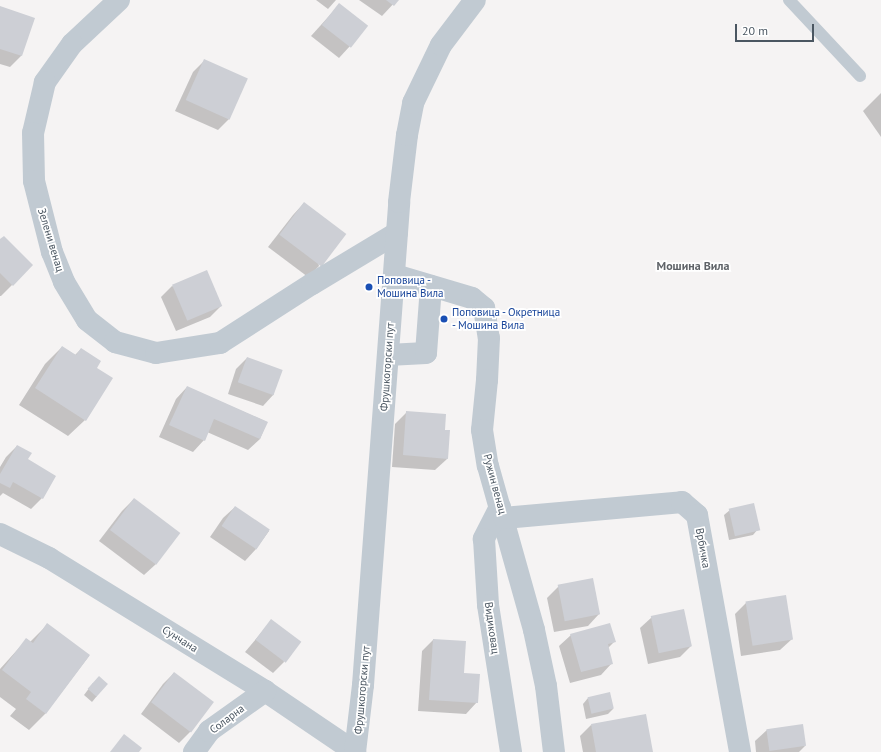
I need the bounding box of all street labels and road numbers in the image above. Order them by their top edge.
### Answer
street label: Зелени венац [35,207,67,273]
street label: Фрушкогорски пут [377,322,397,412]
street label: Ружин венац [481,452,509,516]
street label: Врбичка [693,527,713,569]
street label: Видиковац [482,601,502,655]
street label: Сунчана [160,623,200,655]
street label: Фрушкогорски пут [352,645,372,735]
street label: Соларна [207,702,247,736]

